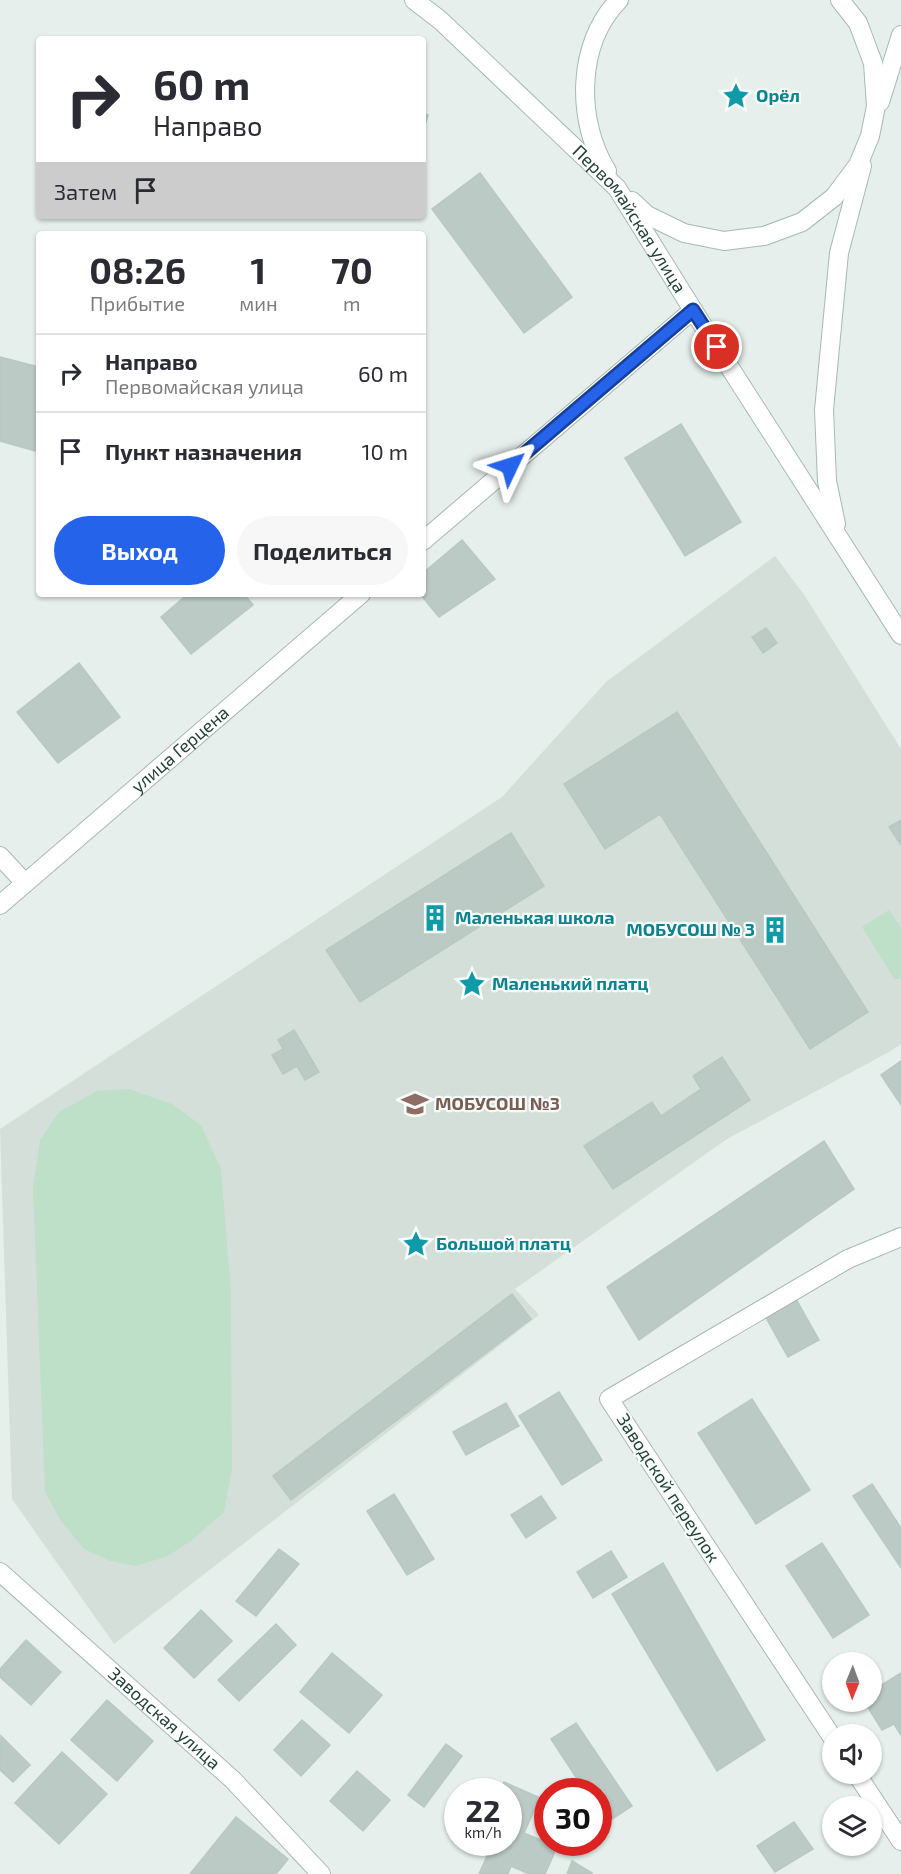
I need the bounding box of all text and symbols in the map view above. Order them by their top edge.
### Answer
text: 60 m [153,58,250,108]
icon: right [54,60,132,138]
place icon: Орёл [721,81,751,111]
place label: Орёл [756,84,800,106]
text: Направо [153,109,262,141]
street label: Первомайская улица [569,140,692,297]
icon: arrive [129,174,162,207]
text: Затем [54,178,117,204]
text: 08:26 [89,248,186,291]
text: 1 [251,248,266,291]
text: 70 [331,248,373,291]
text: Прибытие [90,291,185,315]
text: мин [239,291,278,315]
text: m [343,291,361,315]
pin [691,321,742,372]
icon: arrive [700,330,733,363]
text: Направо [105,348,198,374]
icon: right [54,357,87,390]
text: 60 m [358,360,408,386]
text: Первомайская улица [105,374,304,398]
position arrow [478,434,542,498]
icon: arrive [54,435,87,468]
text: Пункт назначения [105,438,302,464]
text: 10 m [362,438,408,464]
button: Выход [54,516,225,585]
button: Поделиться [237,516,408,585]
street label: улица Герцена [126,701,233,797]
building icon: Маленькая школа [420,903,450,933]
place label: Маленькая школа [455,906,615,928]
building icon: МОБУСОШ № 3 [760,915,790,945]
place label: МОБУСОШ № 3 [626,918,755,940]
place icon: Маленький платц [457,969,487,999]
place label: Маленький платц [492,972,649,994]
school or university icon: МОБУСОШ №3 [400,1089,430,1119]
place label: МОБУСОШ №3 [435,1092,560,1114]
place icon: Большой платц [401,1229,431,1259]
place label: Большой платц [436,1232,571,1254]
street label: Заводской переулок [613,1409,725,1566]
north arrow [822,1652,882,1712]
map controls [822,1652,882,1856]
street label: Заводская улица [104,1662,225,1774]
button: sound [822,1724,882,1784]
speed limit sign: 30 [534,1778,612,1856]
text: 22 [466,1792,500,1828]
button: layers [822,1796,882,1856]
text: km/h [464,1823,502,1841]

